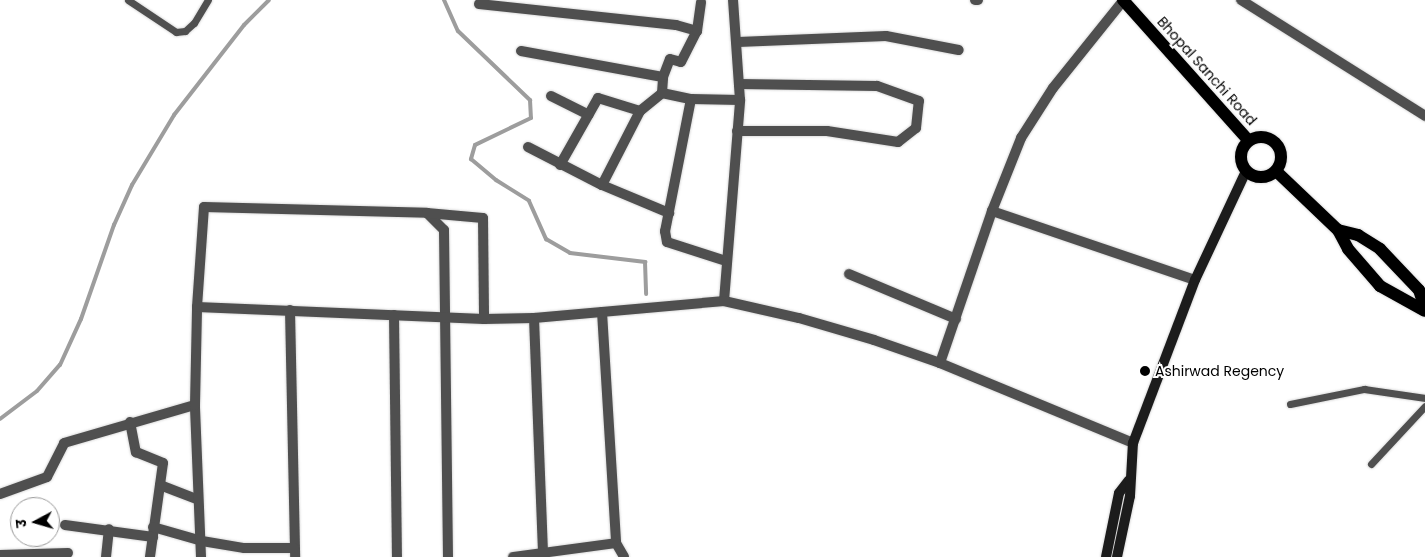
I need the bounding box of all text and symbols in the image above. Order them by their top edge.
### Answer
street label: Bhopal Sanchi Road [1154,13,1260,129]
place label: Ashirwad Regency [1155,363,1284,379]
marker: Ashirwad Regency [1139,365,1151,377]
north arrow [10,497,60,547]
text: उ [11,518,31,528]

